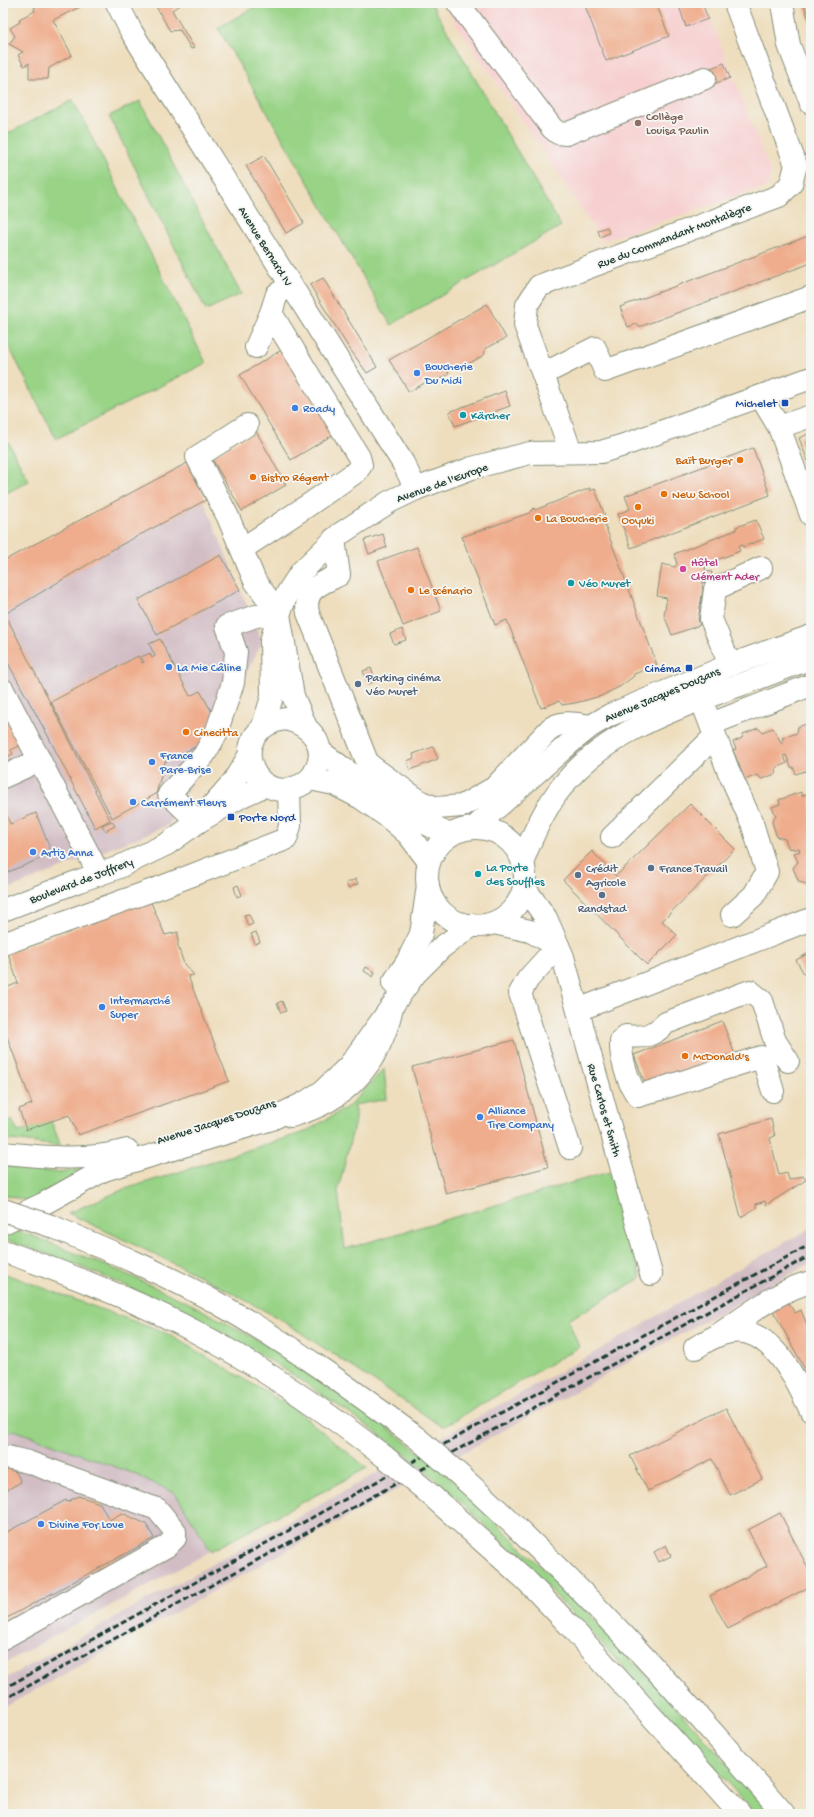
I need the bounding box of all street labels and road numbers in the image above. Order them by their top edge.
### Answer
street label: Rue du Commandant Montalègre [596,201,754,273]
street label: Avenue Bernard IV [234,205,295,290]
street label: Avenue de l'Europe [395,461,491,507]
street label: Avenue Jacques Douzans [603,665,723,727]
street label: Boulevard de Joffrery [27,856,135,908]
street label: Rue Carlos et Smith [583,1062,623,1159]
street label: Avenue Jacques Douzans [155,1097,278,1149]

